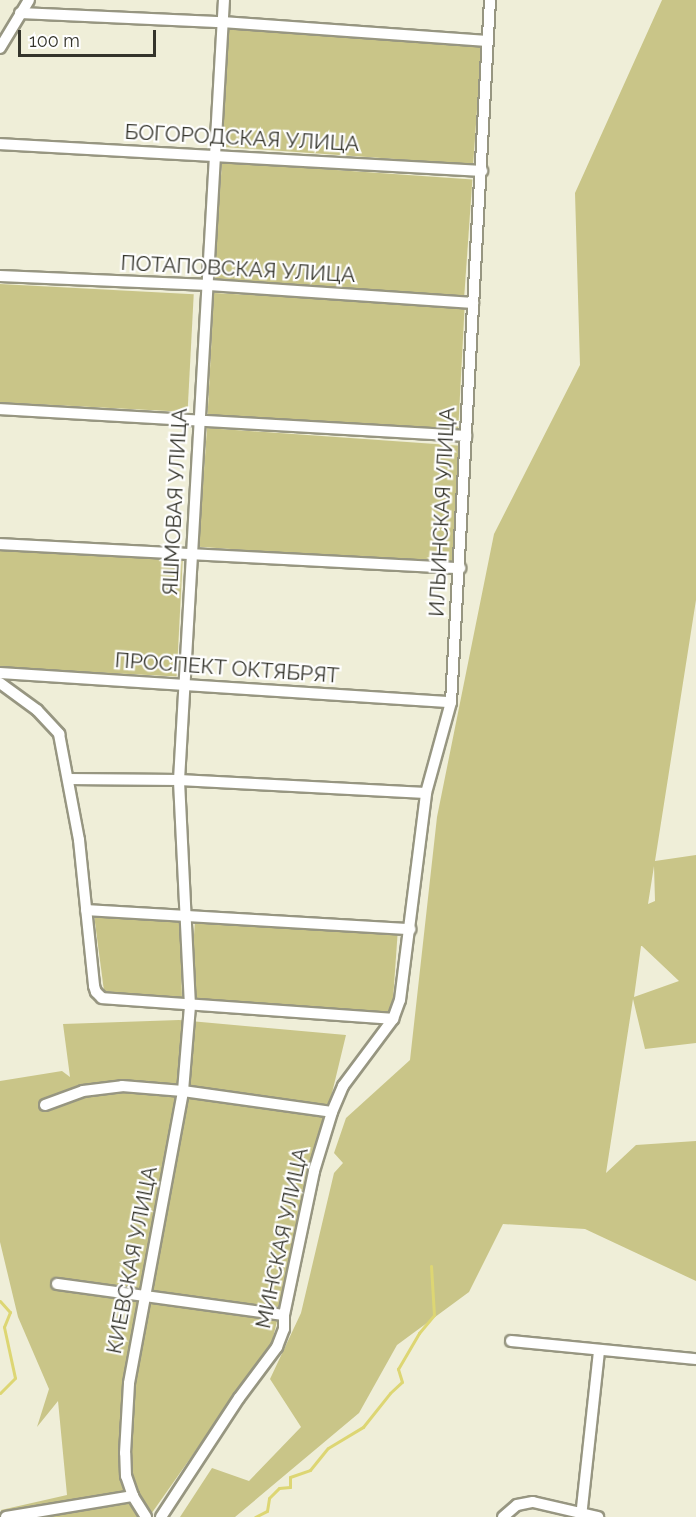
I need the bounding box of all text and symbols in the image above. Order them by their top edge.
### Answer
scale bar [21,18,159,56]
text: 100 m [29,30,80,51]
street label: БОГОРОДСКАЯ УЛИЦА [124,119,360,157]
street label: ПОТАПОВСКАЯ УЛИЦА [120,250,356,288]
street label: ИЛЬИНСКАЯ УЛИЦА [424,407,460,617]
street label: ЯШМОВАЯ УЛИЦА [158,408,192,596]
street label: ПРОСПЕКТ ОКТЯБРЯТ [114,648,340,688]
street label: МИНСКАЯ УЛИЦА [251,1145,313,1331]
street label: КИЕВСКАЯ УЛИЦА [101,1164,163,1356]

